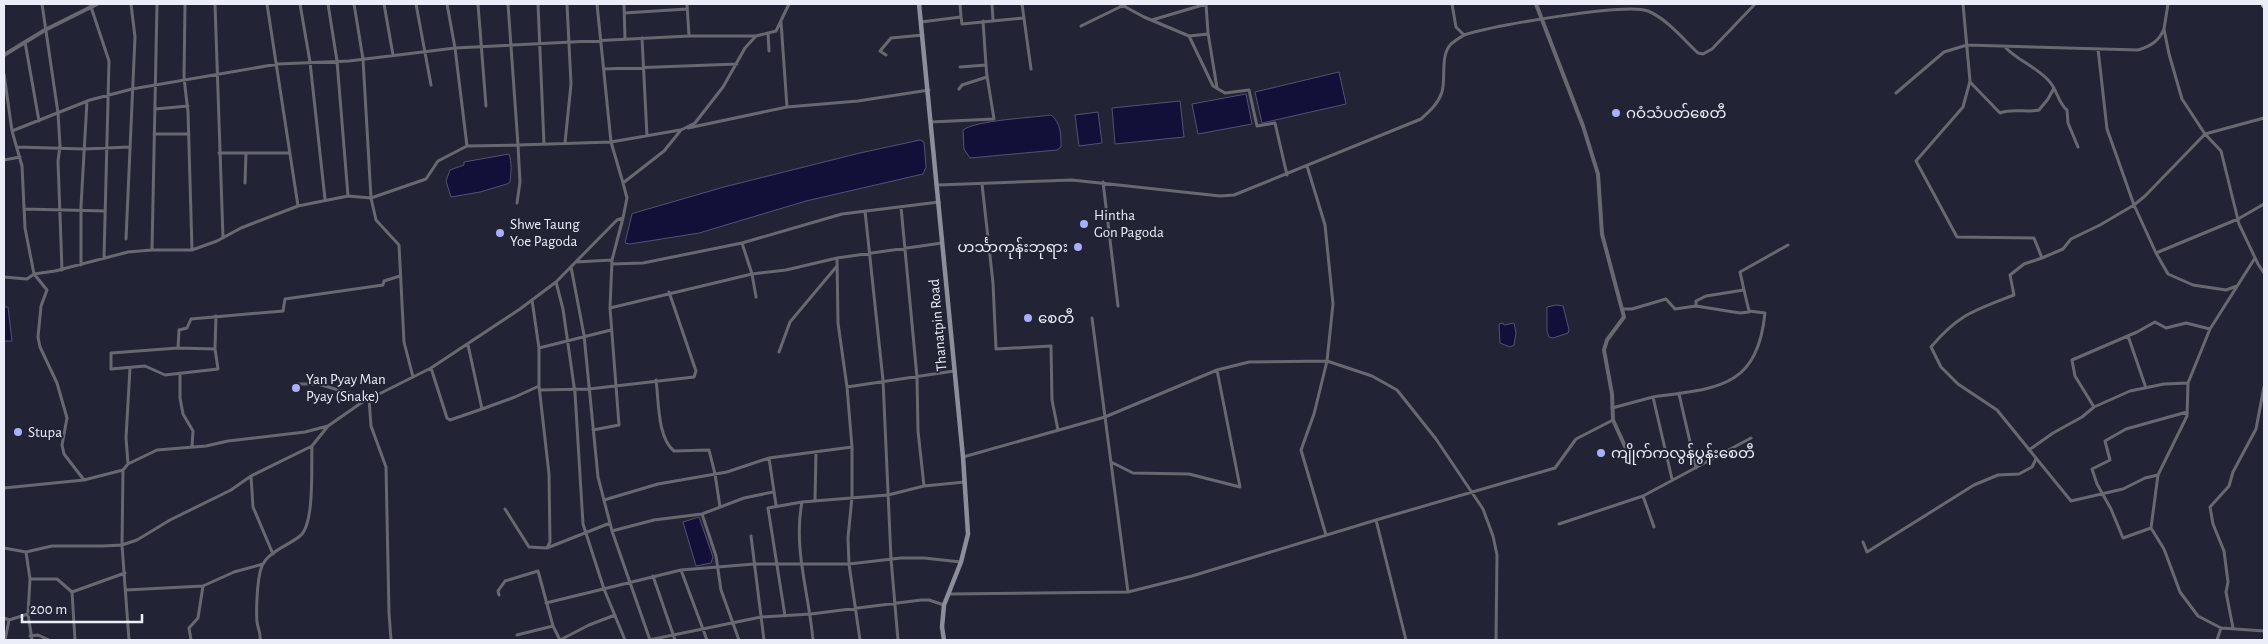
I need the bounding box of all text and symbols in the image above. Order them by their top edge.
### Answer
place label: ဂဝံသံပတ်စေတီ [1626,103,1726,121]
marker: ဂဝံသံပတ်စေတီ [1610,107,1622,119]
place label: Hintha Gon Pagoda [1094,208,1164,240]
place label: Shwe Taung Yoe Pagoda [510,217,580,249]
marker: Hintha Gon Pagoda [1078,218,1090,230]
marker: Shwe Taung Yoe Pagoda [494,227,506,239]
place label: ဟင်္သာကုန်းဘုရား [958,237,1068,259]
marker: ဟင်္သာကုန်းဘုရား [1072,241,1084,253]
street label: Thanatpin Road [926,278,950,372]
place label: စေတီ [1038,308,1074,326]
marker: စေတီ [1022,312,1034,324]
place label: Yan Pyay Man Pyay (Snake) [306,372,386,404]
marker: Yan Pyay Man Pyay (Snake) [290,382,302,394]
place label: Stupa [28,425,62,440]
marker: Stupa [12,426,24,438]
place label: ကျိုက်ကလွန်ပွန်းစေတီ [1611,443,1755,465]
marker: ကျိုက်ကလွန်ပွန်းစေတီ [1595,447,1607,459]
scale bar [22,592,142,624]
text: 200 m [30,602,67,617]

